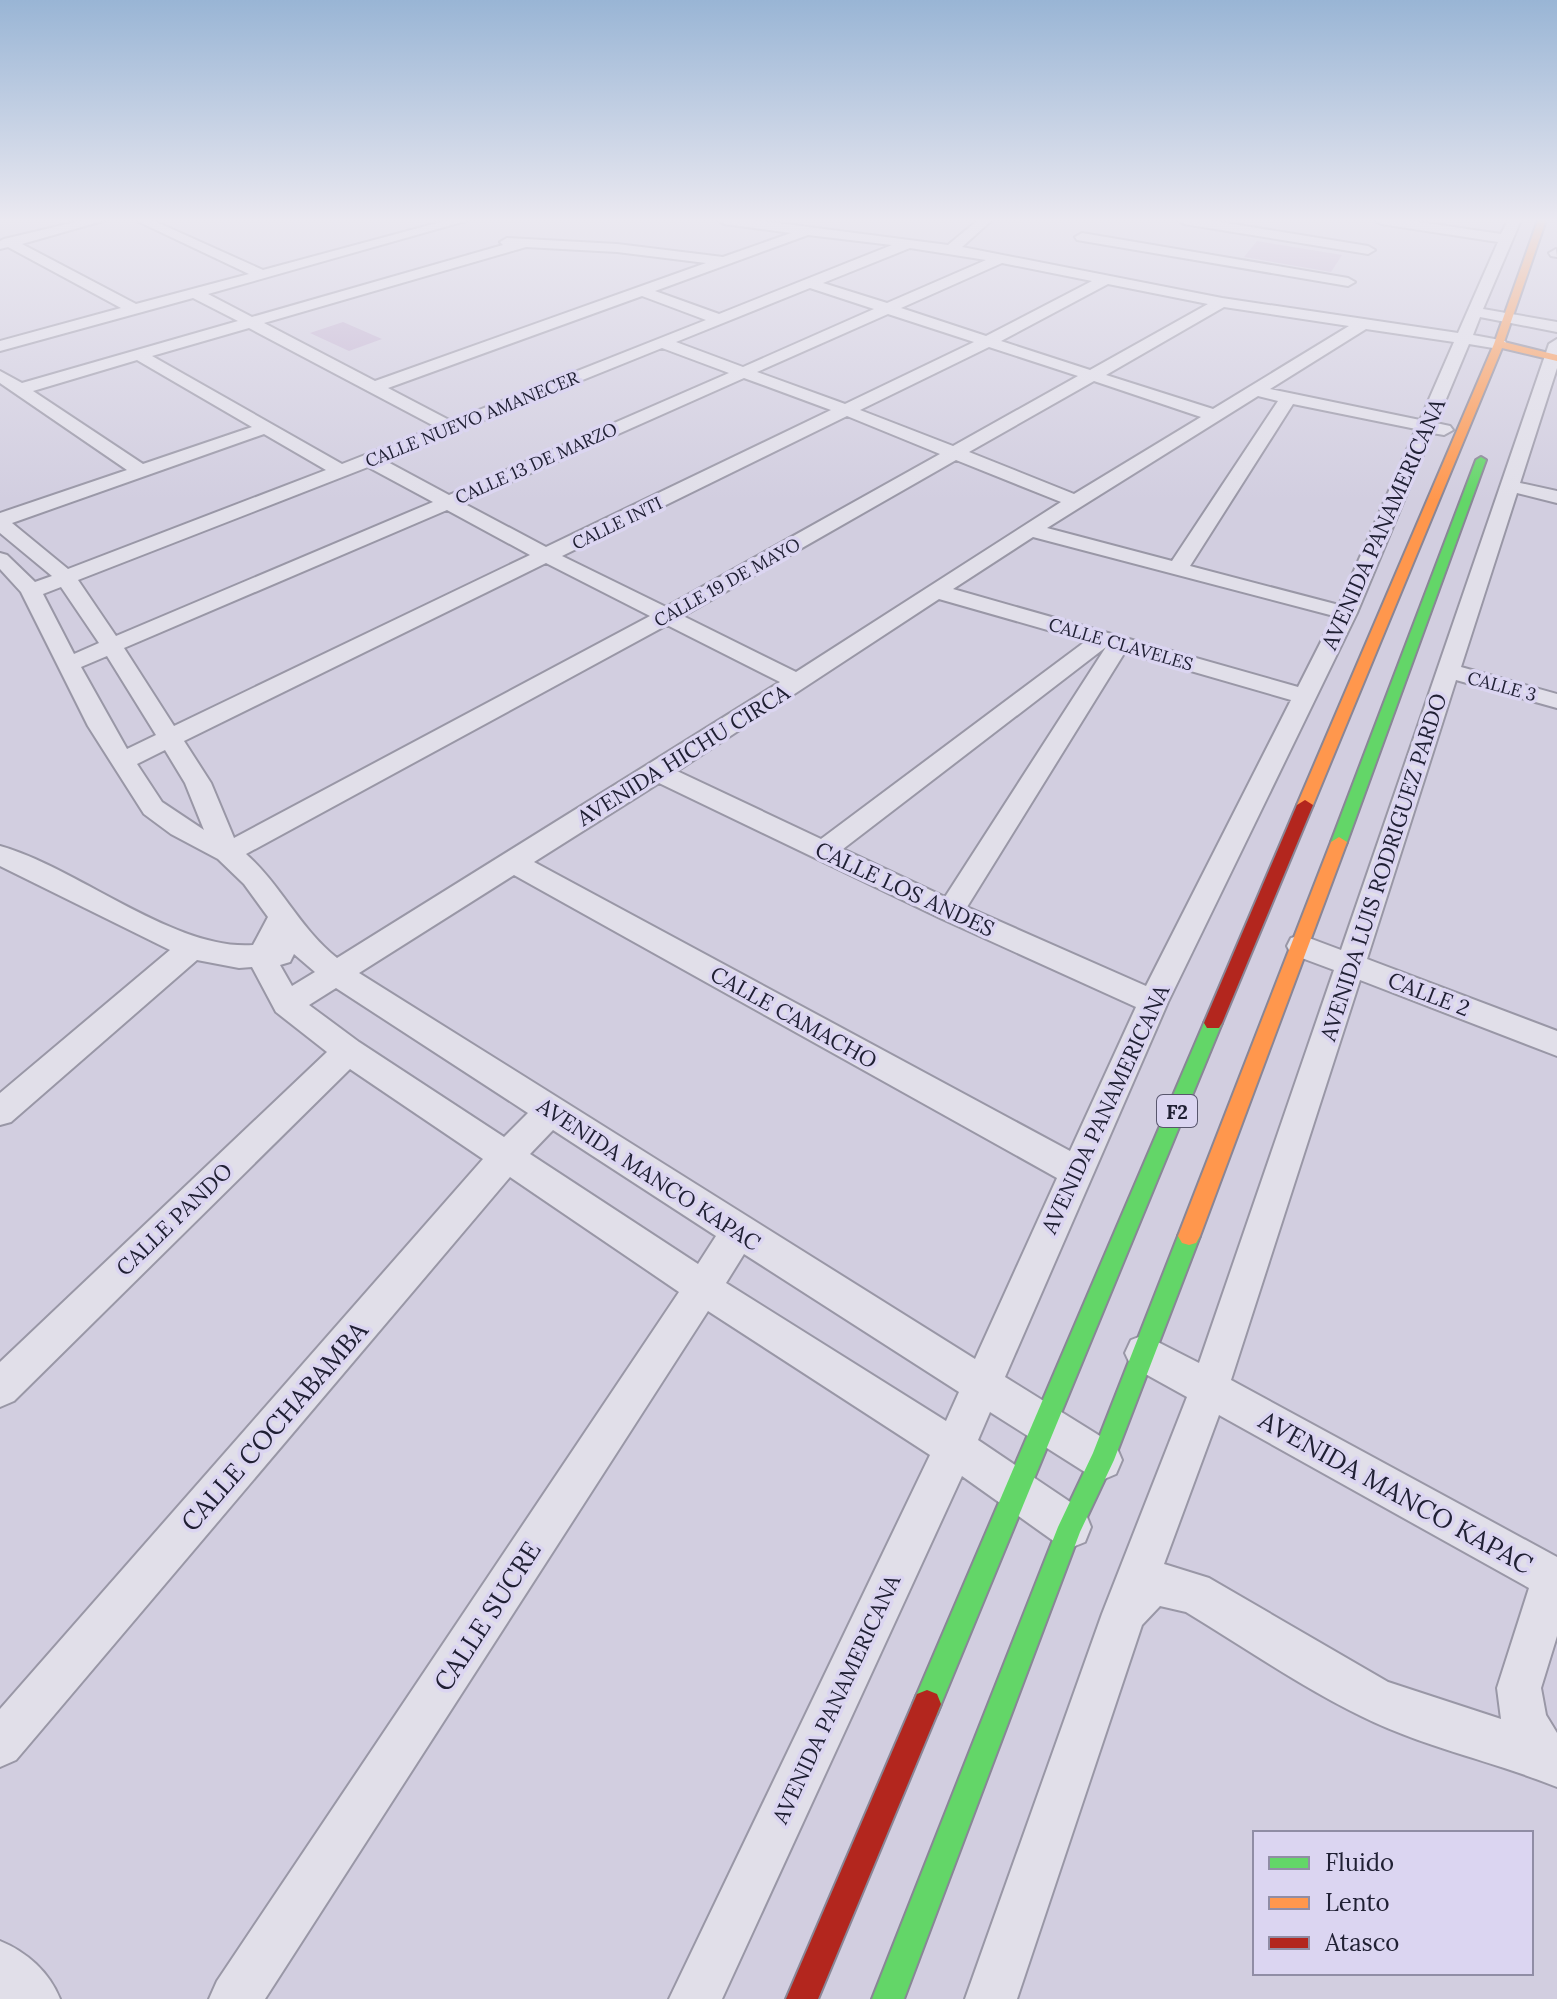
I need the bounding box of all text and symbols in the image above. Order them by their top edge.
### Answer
street label: CALLE NUEVO AMANECER [362,365,583,472]
street label: AVENIDA PANAMERICANA [1315,393,1452,655]
street label: CALLE 13 DE MARZO [451,417,621,509]
street label: CALLE INTI [568,491,666,555]
street label: CALLE 19 DE MAYO [650,532,804,632]
street label: CALLE CLAVELES [1046,612,1196,676]
street label: CALLE 3 [1465,666,1539,706]
street label: AVENIDA HICHU CIRCA [571,677,796,832]
street label: AVENIDA LUIS RODRIGUEZ PARDO [1313,690,1453,1045]
street label: CALLE LOS ANDES [811,835,999,943]
street label: CALLE CAMACHO [706,960,882,1074]
street label: CALLE 2 [1384,966,1474,1022]
street label: AVENIDA PANAMERICANA [1034,979,1176,1239]
street label: AVENIDA MANCO KAPAC [531,1091,766,1257]
road number: F2 [1157,1095,1197,1127]
street label: CALLE PANDO [110,1157,238,1281]
street label: CALLE COCHABAMBA [174,1313,375,1538]
street label: AVENIDA MANCO KAPAC [1253,1402,1539,1581]
street label: CALLE SUCRE [426,1535,548,1697]
street label: AVENIDA PANAMERICANA [765,1569,907,1829]
legend [1253,1831,1533,1975]
text: Fluido [1325,1847,1394,1878]
text: Lento [1325,1887,1390,1918]
text: Atasco [1324,1927,1399,1958]

